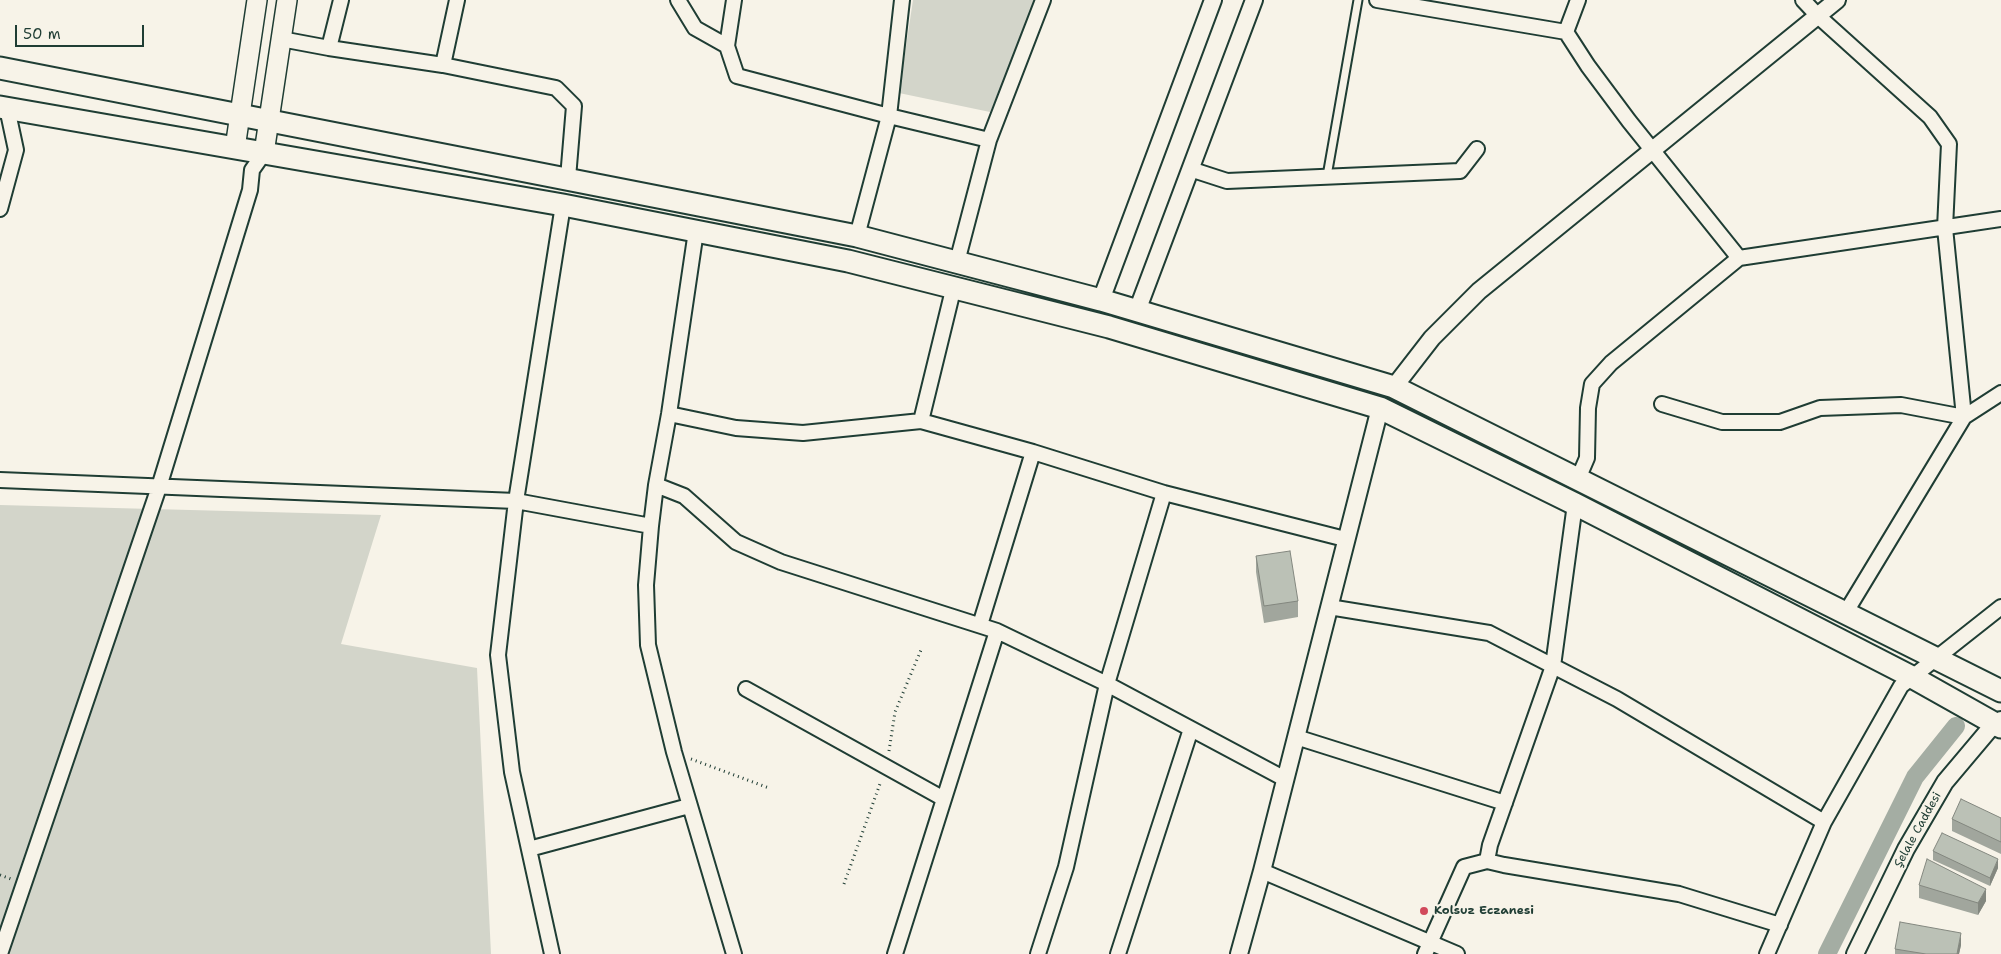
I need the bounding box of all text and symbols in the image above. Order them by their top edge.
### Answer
scale bar [18,15,146,47]
text: 50 m [23,24,61,44]
street label: Şelale Caddesi [1891,790,1945,870]
place label: Kolsuz Eczanesi [1434,904,1534,918]
marker: Kolsuz Eczanesi [1418,905,1430,917]

